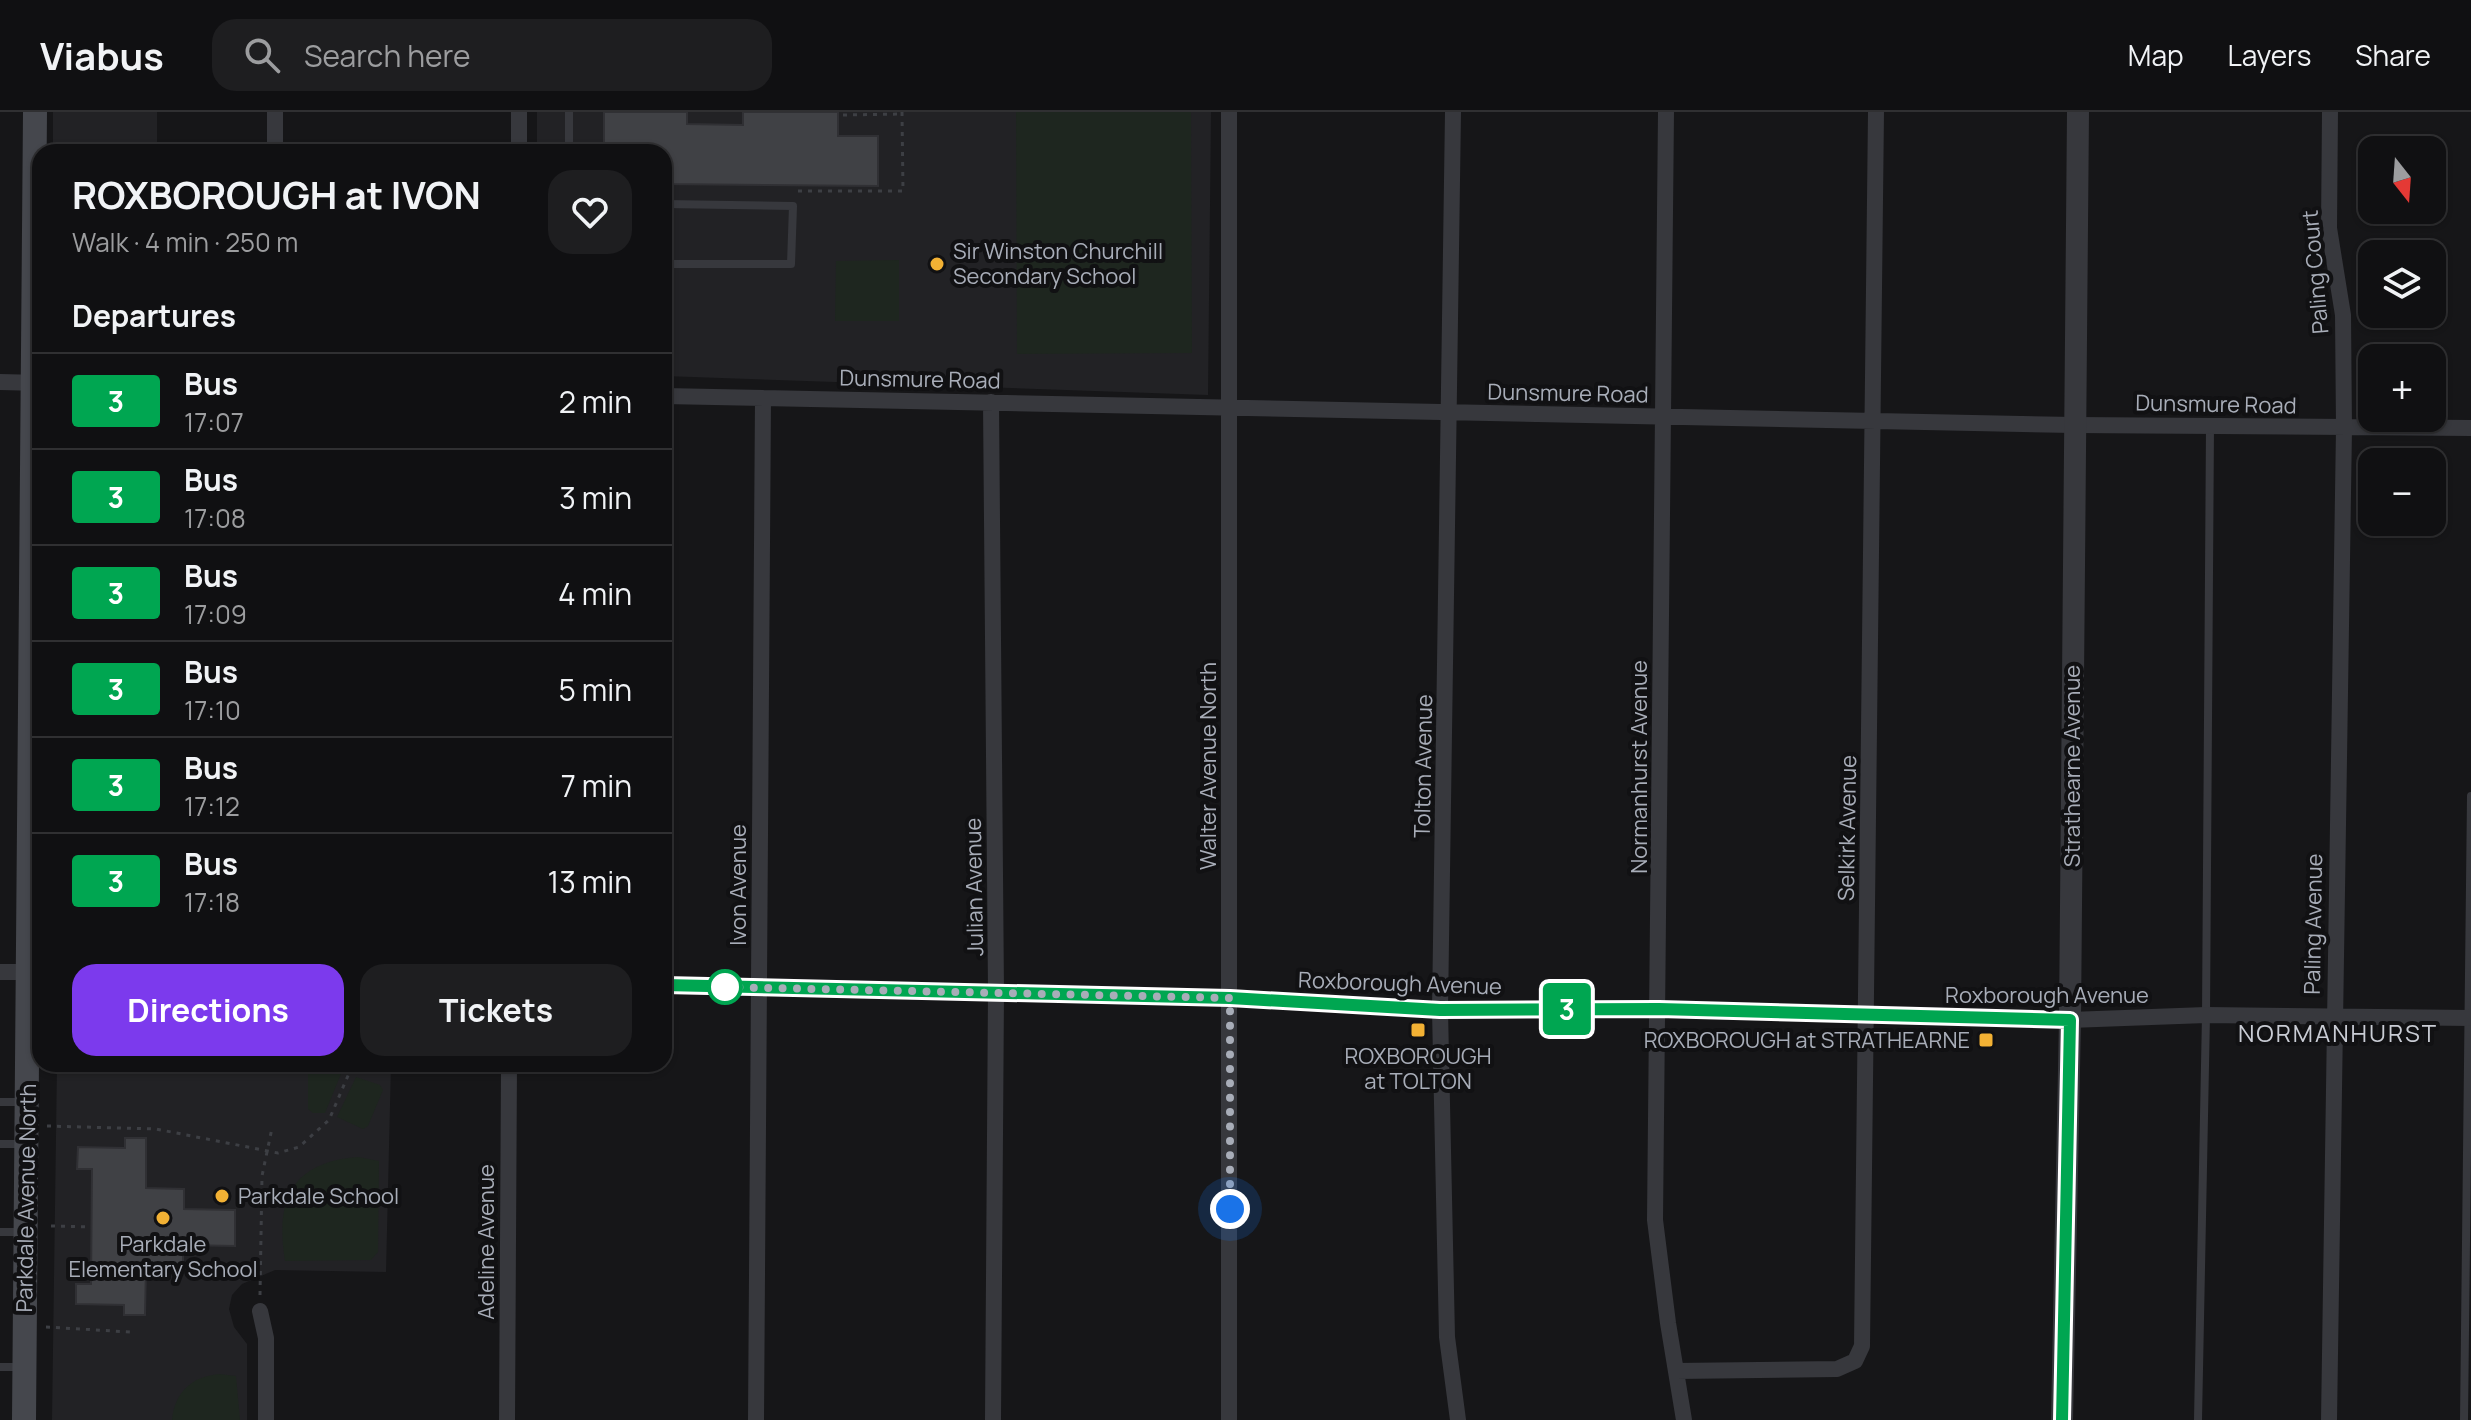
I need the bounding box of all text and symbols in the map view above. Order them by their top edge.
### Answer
search box [212,19,772,91]
text: Viabus [40,29,164,81]
icon: search [240,33,284,77]
text: Search here [304,35,471,76]
text: Map [2128,36,2184,74]
text: Layers [2228,36,2311,74]
text: Share [2355,36,2431,74]
north arrow [2358,136,2446,224]
map controls [2358,136,2446,536]
text: ROXBOROUGH at IVON [72,168,481,220]
button: heart [548,170,632,254]
street label: Paling Court [2295,209,2335,335]
text: Walk · 4 min · 250 m [72,224,298,260]
place label: Sir Winston Churchill Secondary School [953,236,1163,291]
button: layers [2358,240,2446,328]
marker: Sir Winston Churchill Secondary School [928,255,946,273]
text: Departures [72,295,236,336]
button: + [2358,344,2446,432]
text: Bus [184,363,238,404]
street label: Dunsmure Road [839,363,1001,395]
street label: Dunsmure Road [1487,377,1649,409]
text: 2 min [559,381,632,422]
text: 3 [108,382,124,420]
street label: Dunsmure Road [2135,388,2297,420]
text: 17:07 [184,404,244,440]
button: − [2358,448,2446,536]
text: Bus [184,459,238,500]
text: 3 min [559,477,632,518]
text: 3 [108,478,124,516]
text: 17:08 [184,500,246,536]
text: Bus [184,555,238,596]
text: 4 min [558,573,632,614]
text: 3 [108,574,124,612]
text: 17:09 [184,596,247,632]
text: Bus [184,651,238,692]
street label: Normanhurst Avenue [1624,660,1654,874]
street label: Walter Avenue North [1193,662,1223,870]
street label: Strathearne Avenue [2057,665,2087,867]
text: 5 min [558,669,632,710]
text: 3 [108,670,124,708]
text: 17:10 [184,692,241,728]
street label: Tolton Avenue [1407,694,1439,838]
text: Bus [184,747,238,788]
street label: Selkirk Avenue [1831,755,1863,901]
text: 7 min [561,765,632,806]
text: 3 [108,766,124,804]
text: 17:12 [184,788,240,824]
street label: Julian Avenue [958,817,990,957]
street label: Ivon Avenue [723,824,753,946]
text: Bus [184,843,238,884]
street label: Paling Avenue [2297,853,2329,995]
text: 13 min [547,861,632,902]
text: 3 [108,862,124,900]
text: 17:18 [184,884,240,920]
button: Directions [72,964,344,1056]
button: Tickets [360,964,632,1056]
street label: Roxborough Avenue [1298,964,1503,1002]
unlabelled marker [708,970,742,1004]
street label: Roxborough Avenue [1945,980,2149,1010]
line badge: 3 [1541,983,1593,1035]
text: 3 [1559,990,1575,1028]
district label: NORMANHURST [2238,1016,2438,1049]
marker: ROXBOROUGH at TOLTON [1409,1021,1427,1039]
place label: ROXBOROUGH at STRATHEARNE [1644,1025,1970,1055]
marker: ROXBOROUGH at STRATHEARNE [1977,1031,1995,1049]
place label: ROXBOROUGH at TOLTON [1344,1041,1492,1096]
street label: Parkdale Avenue North [9,1083,43,1313]
street label: Adeline Avenue [471,1164,501,1320]
place label: Parkdale School [238,1181,399,1211]
marker: Parkdale School [213,1187,231,1205]
your location [1210,1189,1250,1229]
marker: Parkdale Elementary School [154,1209,172,1227]
place label: Parkdale Elementary School [68,1229,258,1284]

